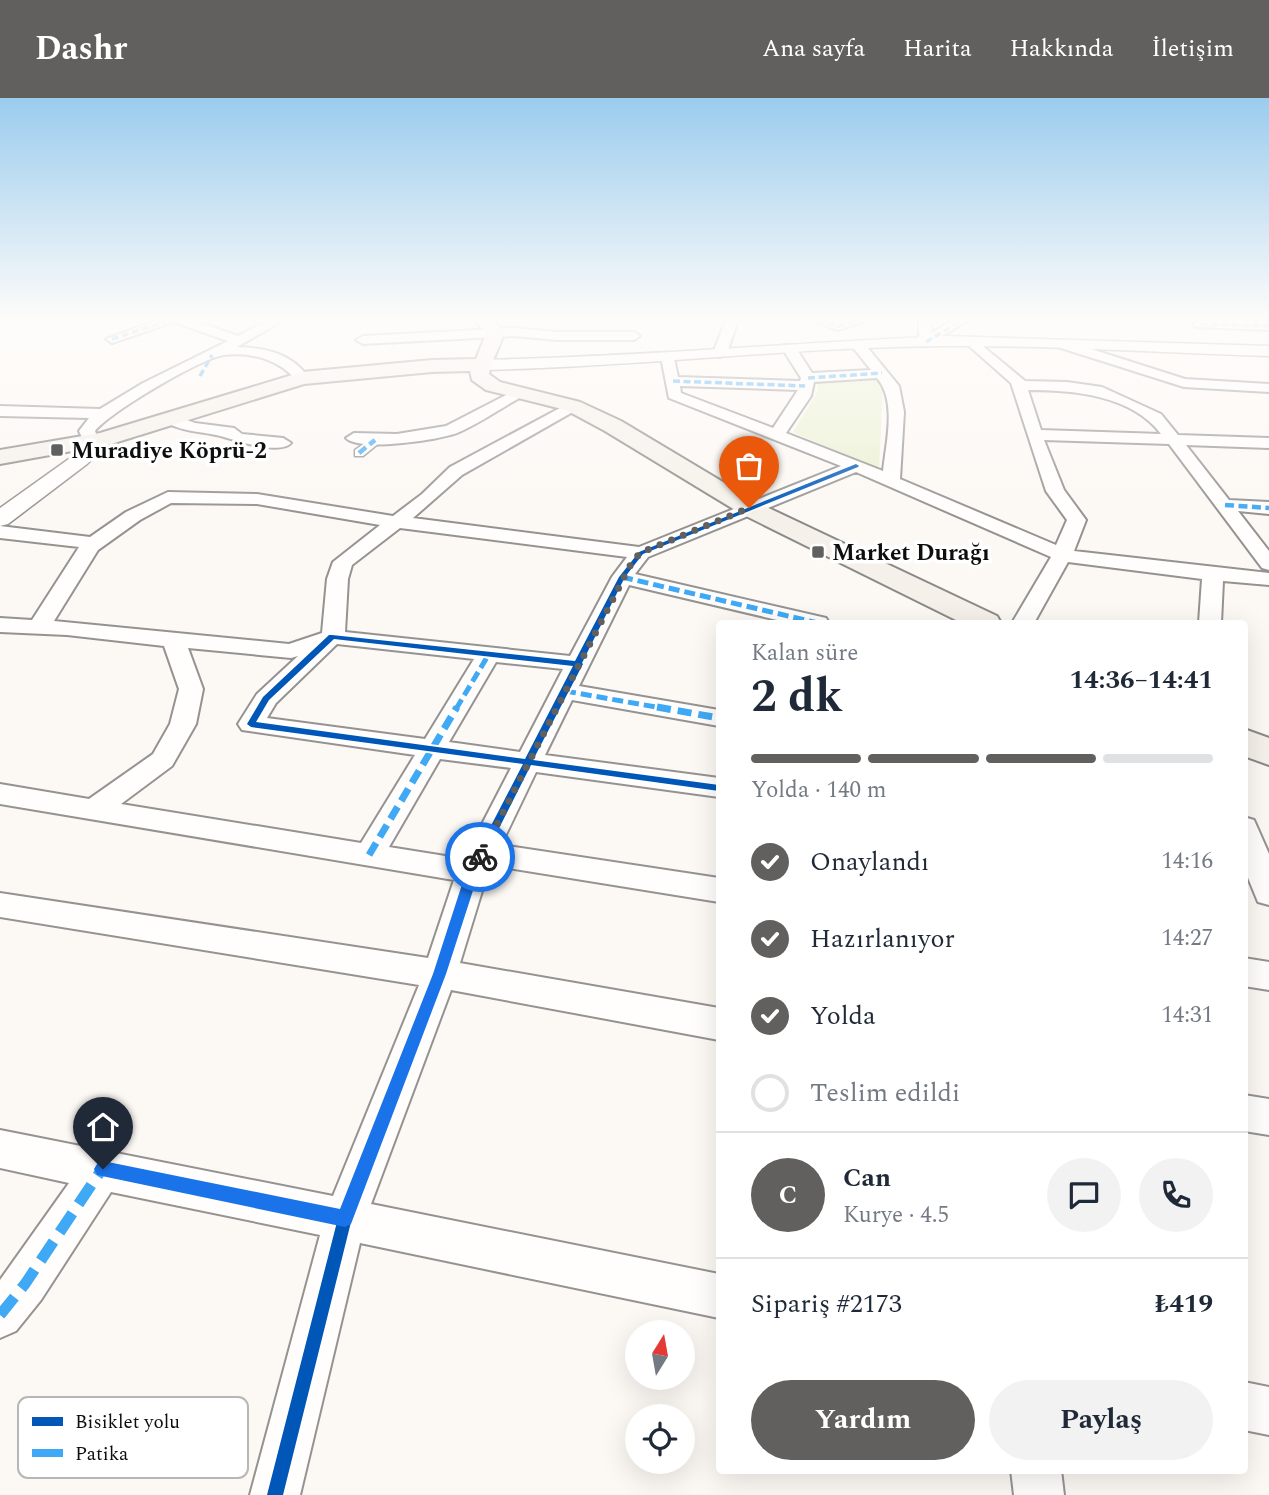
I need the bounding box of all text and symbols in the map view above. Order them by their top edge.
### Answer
text: Dashr [35,24,127,74]
text: Ana sayfa [762,31,865,67]
text: Harita [903,31,972,67]
text: Hakkında [1010,31,1113,67]
text: İletişim [1151,31,1234,67]
place label: Muradiye Köprü-2 [71,434,267,469]
pin [719,436,779,508]
marker: Muradiye Köprü-2 [49,442,65,458]
icon: bag [730,447,768,485]
place label: Market Durağı [832,536,990,571]
marker: Market Durağı [810,544,826,560]
text: Kalan süre [751,636,858,671]
text: 14:36–14:41 [1069,660,1213,700]
text: 2 dk [751,662,843,732]
text: Yolda · 140 m [751,773,886,808]
courier [445,822,515,892]
icon: bike [461,838,499,876]
text: Onaylandı [810,842,929,882]
icon: check [751,843,789,881]
text: 14:16 [1161,844,1213,879]
text: Hazırlanıyor [810,919,955,959]
icon: check [751,920,789,958]
text: 14:27 [1161,921,1213,956]
text: Yolda [810,996,876,1036]
icon: check [751,997,789,1035]
text: 14:31 [1161,998,1213,1033]
text: Teslim edildi [810,1073,960,1113]
pin [73,1097,133,1169]
icon: home [84,1108,122,1146]
text: Can [843,1158,891,1198]
button: chat [1047,1158,1121,1232]
button: phone [1139,1158,1213,1232]
text: C [779,1175,797,1215]
text: Kurye · 4.5 [843,1198,949,1233]
text: Sipariş #2173 [751,1284,902,1324]
text: ₺419 [1155,1284,1213,1324]
north arrow [625,1320,695,1390]
map controls [625,1320,695,1474]
button: Yardım [751,1380,975,1460]
button: Paylaş [989,1380,1213,1460]
legend [18,1397,248,1478]
button: locate [625,1404,695,1474]
text: Bisiklet yolu [75,1408,180,1437]
text: Patika [75,1440,129,1469]

